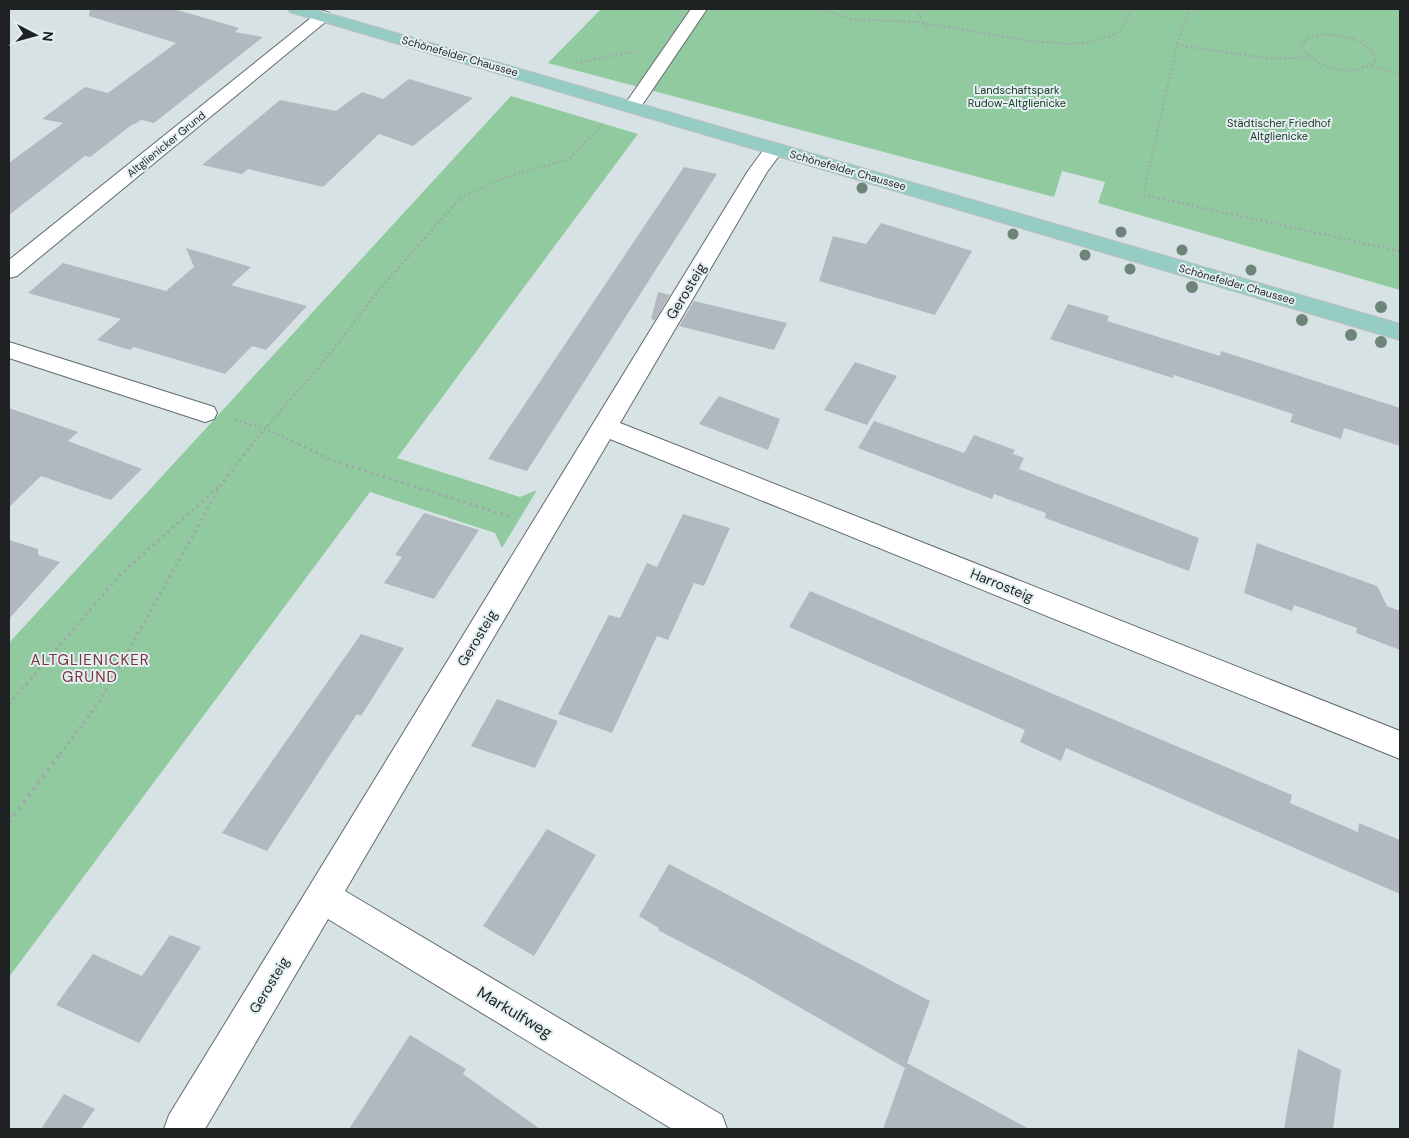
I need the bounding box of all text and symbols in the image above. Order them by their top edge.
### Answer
north arrow [10,10,60,60]
text: N [38,30,57,42]
street label: Schönefelder Chaussee [400,33,520,79]
park label: Landschaftspark Rudow-Altglienicke [968,83,1066,110]
street label: Altglienicker Grund [124,108,208,180]
park label: Städtischer Friedhof Altglienicke [1227,116,1331,143]
street label: Schönefelder Chaussee [788,147,908,193]
street label: Gerosteig [662,259,710,323]
street label: Schönefelder Chaussee [1177,261,1297,307]
street label: Harrosteig [968,564,1036,606]
street label: Gerosteig [453,606,501,670]
district label: ALTGLIENICKER GRUND [30,650,150,687]
street label: Gerosteig [245,953,293,1017]
street label: Markulfweg [473,982,556,1043]

